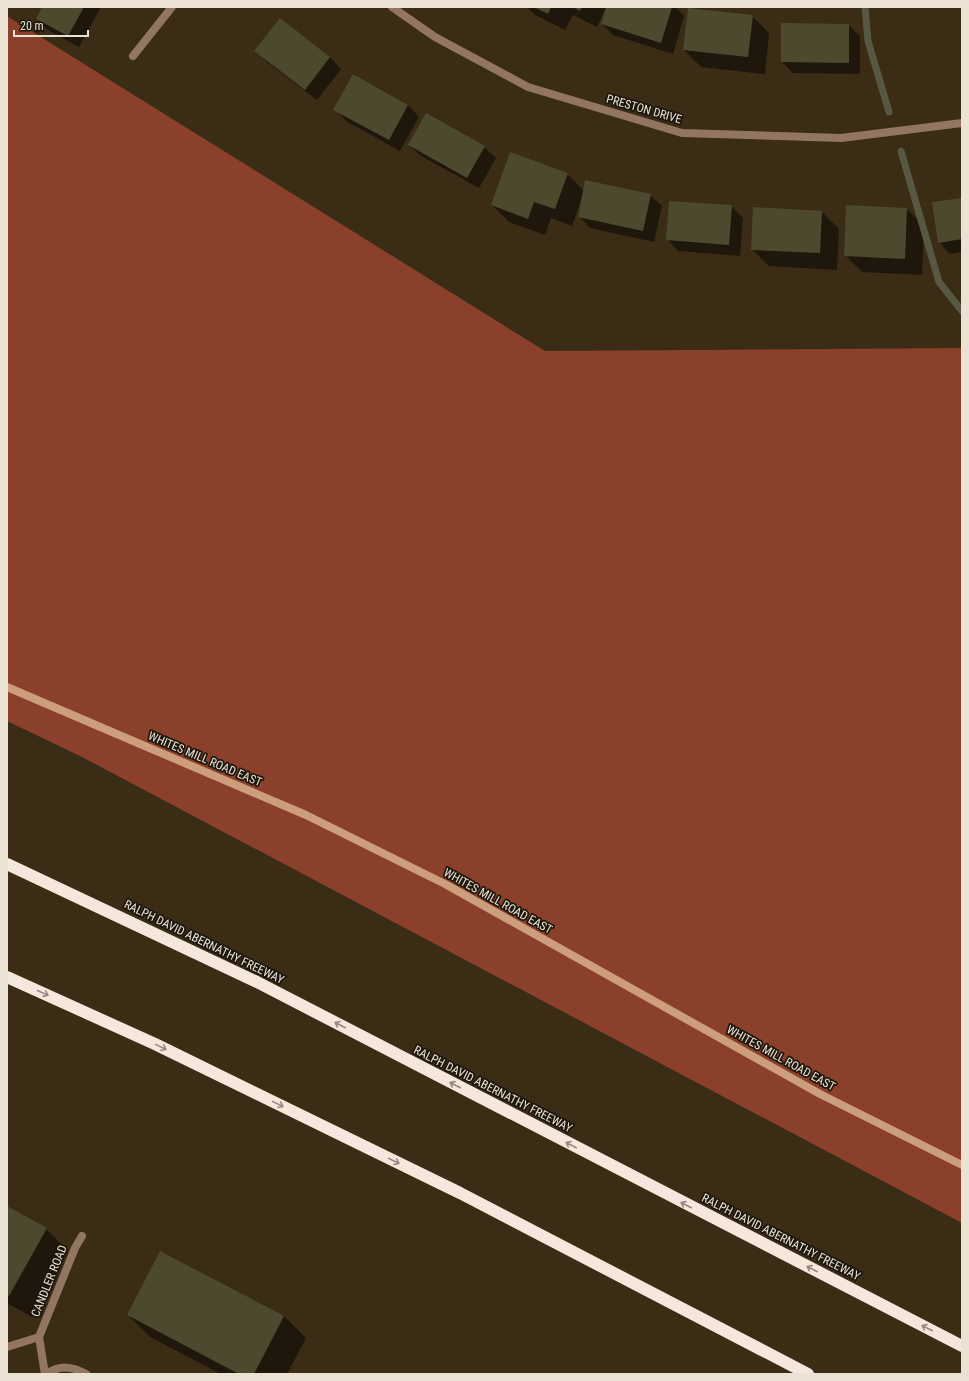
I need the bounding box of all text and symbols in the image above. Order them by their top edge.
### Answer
scale bar [14,12,88,38]
text: 20 m [20,19,44,33]
street label: PRESTON DRIVE [605,92,683,126]
street label: WHITES MILL ROAD EAST [146,729,264,789]
street label: WHITES MILL ROAD EAST [441,865,555,937]
street label: RALPH DAVID ABERNATHY FREEWAY [122,897,287,987]
one-way arrow [36,990,48,997]
one-way arrow [334,1021,346,1028]
street label: WHITES MILL ROAD EAST [724,1022,838,1094]
street label: RALPH DAVID ABERNATHY FREEWAY [411,1043,575,1136]
one-way arrow [154,1044,166,1051]
one-way arrow [449,1081,461,1088]
one-way arrow [271,1101,283,1108]
one-way arrow [565,1141,577,1148]
one-way arrow [388,1158,400,1165]
street label: RALPH DAVID ABERNATHY FREEWAY [699,1191,863,1284]
one-way arrow [680,1200,692,1208]
street label: CANDLER ROAD [28,1243,70,1319]
one-way arrow [806,1265,818,1272]
one-way arrow [922,1324,934,1331]

